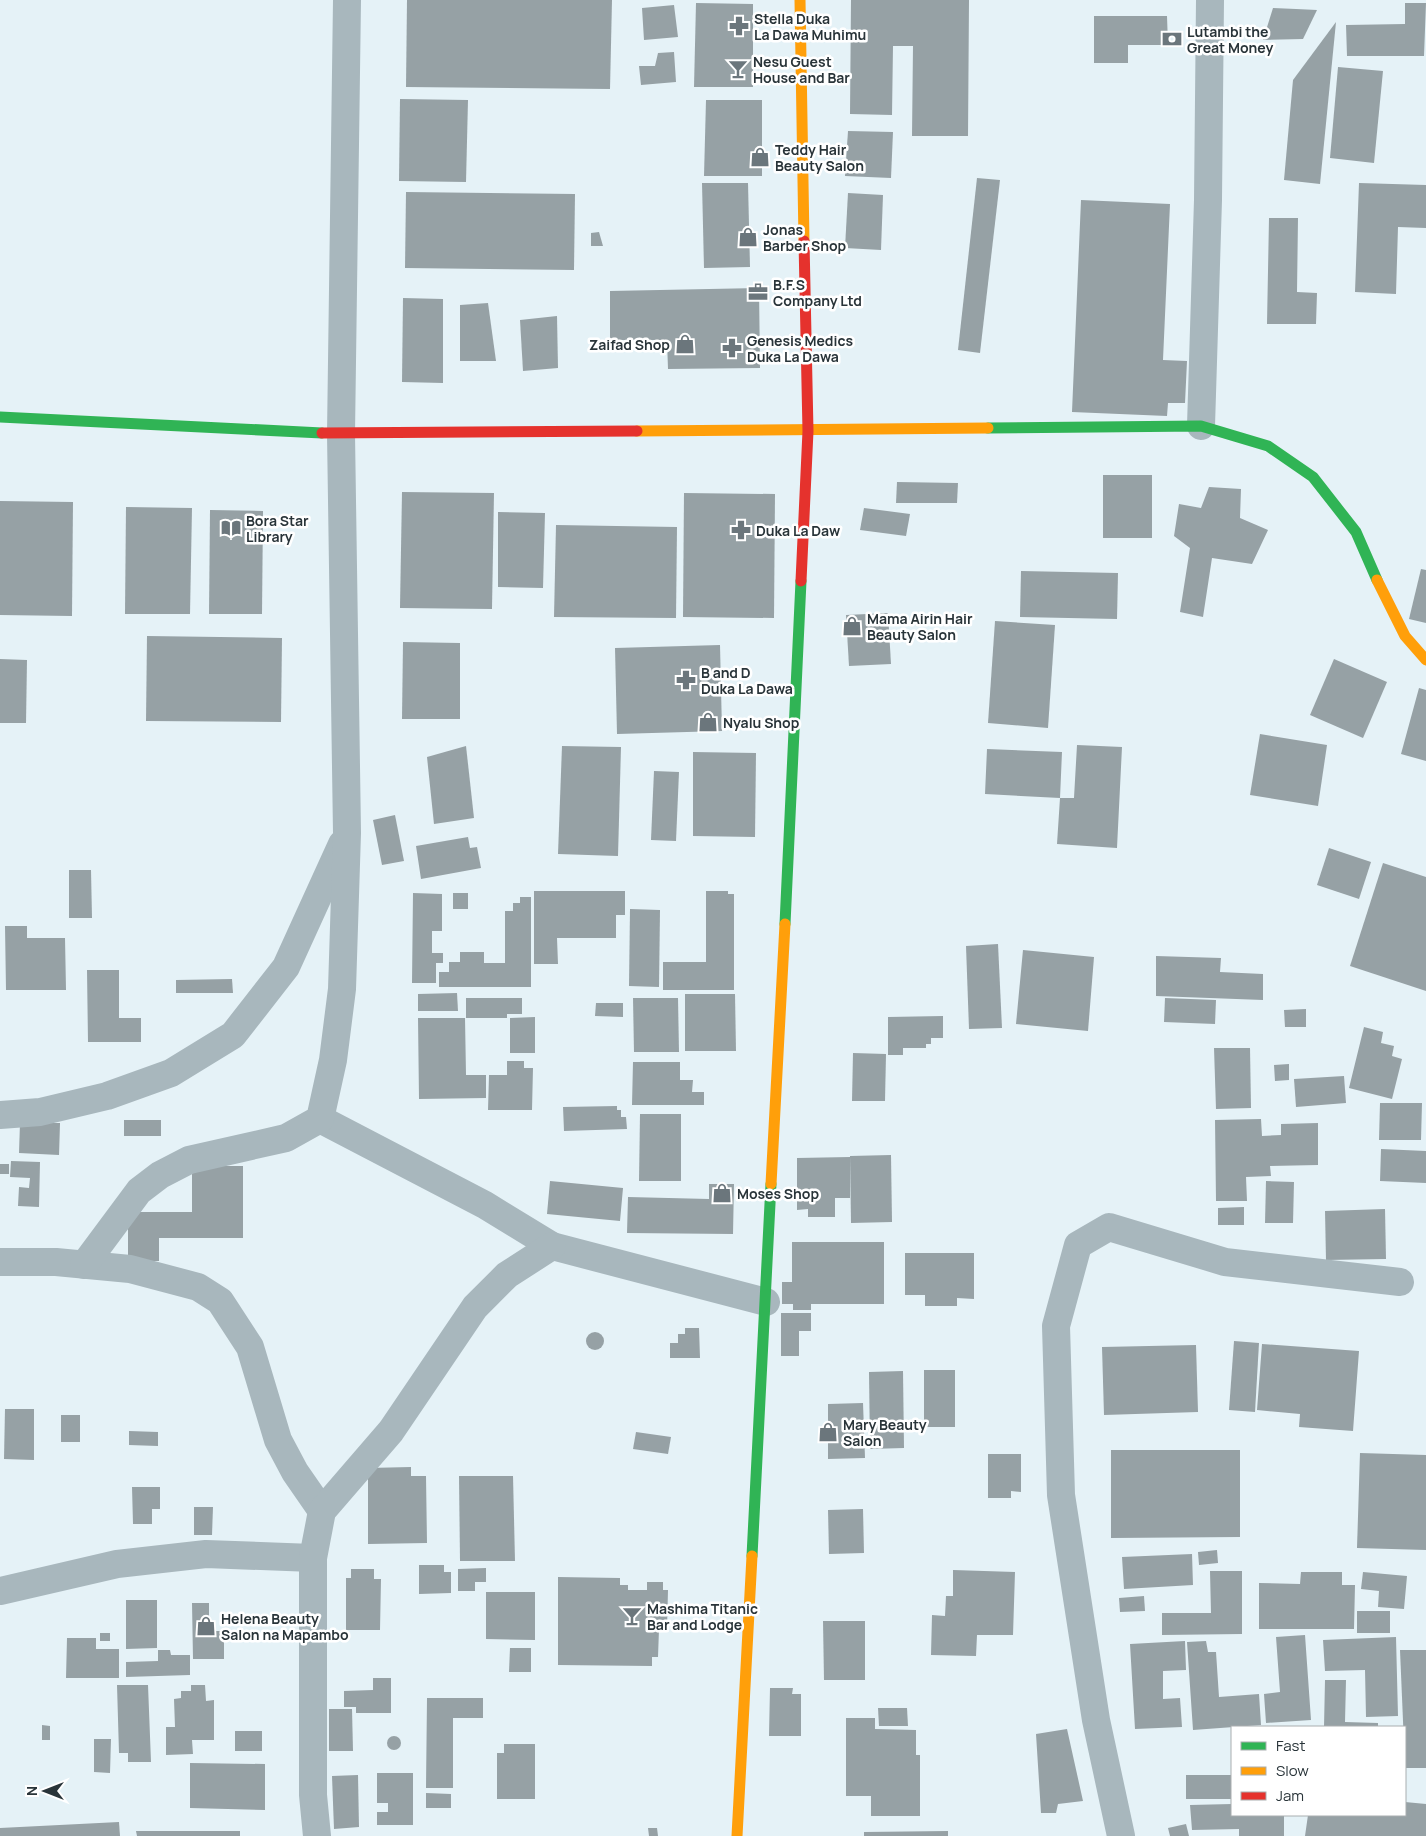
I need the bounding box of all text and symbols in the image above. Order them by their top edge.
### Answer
place label: Stella Duka La Dawa Muhimu [754,9,866,44]
pharmacy icon: Stella Duka La Dawa Muhimu [728,15,750,37]
place label: Lutambi the Great Money [1187,22,1273,57]
bank icon: Lutambi the Great Money [1161,28,1183,50]
place label: Nesu Guest House and Bar [753,52,850,87]
bar icon: Nesu Guest House and Bar [727,58,749,80]
place label: Teddy Hair Beauty Salon [775,140,864,175]
shop icon: Teddy Hair Beauty Salon [749,146,771,168]
place label: Jonas Barber Shop [763,220,847,255]
shop icon: Jonas Barber Shop [737,226,759,248]
place label: B.F.S Company Ltd [773,275,862,310]
office icon: B.F.S Company Ltd [747,281,769,303]
place label: Genesis Medics Duka La Dawa [747,331,853,366]
shop icon: Zaifad Shop [674,333,696,355]
place label: Zaifad Shop [589,335,670,354]
pharmacy icon: Genesis Medics Duka La Dawa [721,337,743,359]
place label: Bora Star Library [246,511,309,546]
library icon: Bora Star Library [220,517,242,539]
pharmacy icon: Duka La Daw [730,519,752,541]
place label: Duka La Daw [756,521,840,540]
place label: Mama Airin Hair Beauty Salon [867,609,973,644]
shop icon: Mama Airin Hair Beauty Salon [841,615,863,637]
place label: B and D Duka La Dawa [701,663,793,698]
pharmacy icon: B and D Duka La Dawa [675,669,697,691]
shop icon: Nyalu Shop [697,711,719,733]
place label: Nyalu Shop [723,713,800,732]
shop icon: Moses Shop [711,1182,733,1204]
place label: Moses Shop [737,1184,819,1203]
place label: Mary Beauty Salon [843,1415,927,1450]
shop icon: Mary Beauty Salon [817,1421,839,1443]
place label: Mashima Titanic Bar and Lodge [647,1599,758,1634]
bar icon: Mashima Titanic Bar and Lodge [621,1605,643,1627]
place label: Helena Beauty Salon na Mapambo [221,1609,349,1644]
shop icon: Helena Beauty Salon na Mapambo [195,1615,217,1637]
legend [1231,1726,1406,1816]
text: Fast [1276,1735,1305,1756]
text: Slow [1276,1760,1309,1781]
north arrow [20,1766,70,1816]
text: Jam [1276,1785,1304,1806]
text: N [22,1786,41,1796]

